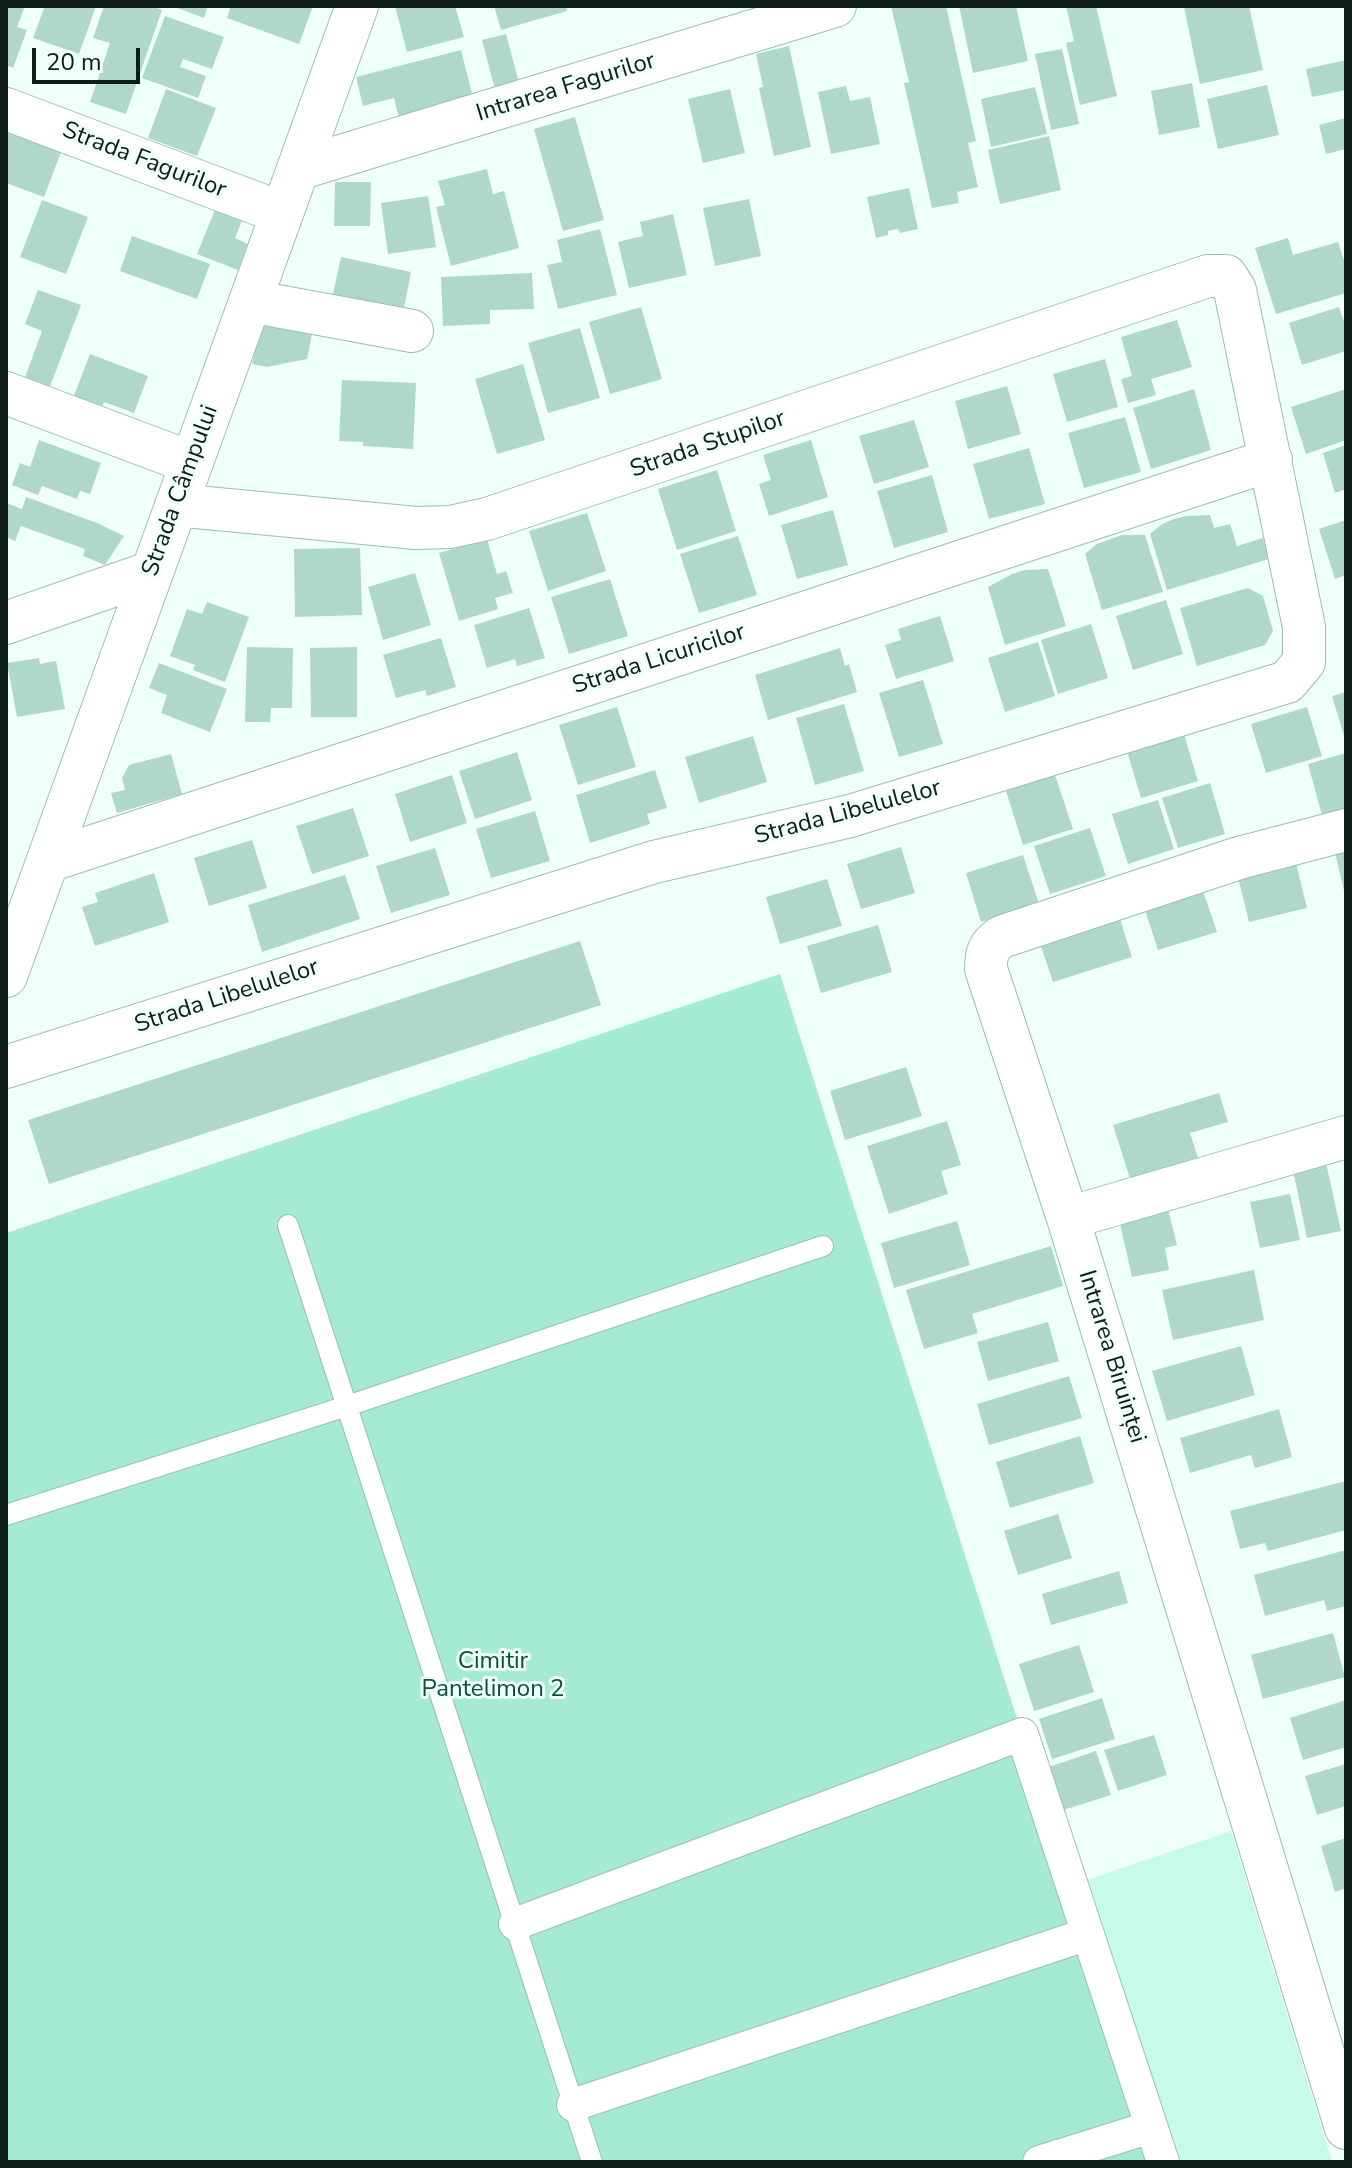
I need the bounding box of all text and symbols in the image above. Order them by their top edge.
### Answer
scale bar [36,32,144,82]
text: 20 m [46,46,102,78]
street label: Intrarea Fagurilor [473,47,659,129]
street label: Strada Fagurilor [58,117,230,205]
street label: Strada Câmpului [137,402,225,580]
street label: Strada Stupilor [627,405,789,485]
street label: Strada Licuricilor [569,618,749,702]
street label: Strada Libelulelor [752,774,944,852]
street label: Strada Libelulelor [131,954,323,1040]
street label: Intrarea Biruinței [1071,1267,1151,1447]
park label: Cimitir Pantelimon 2 [422,1648,564,1704]

